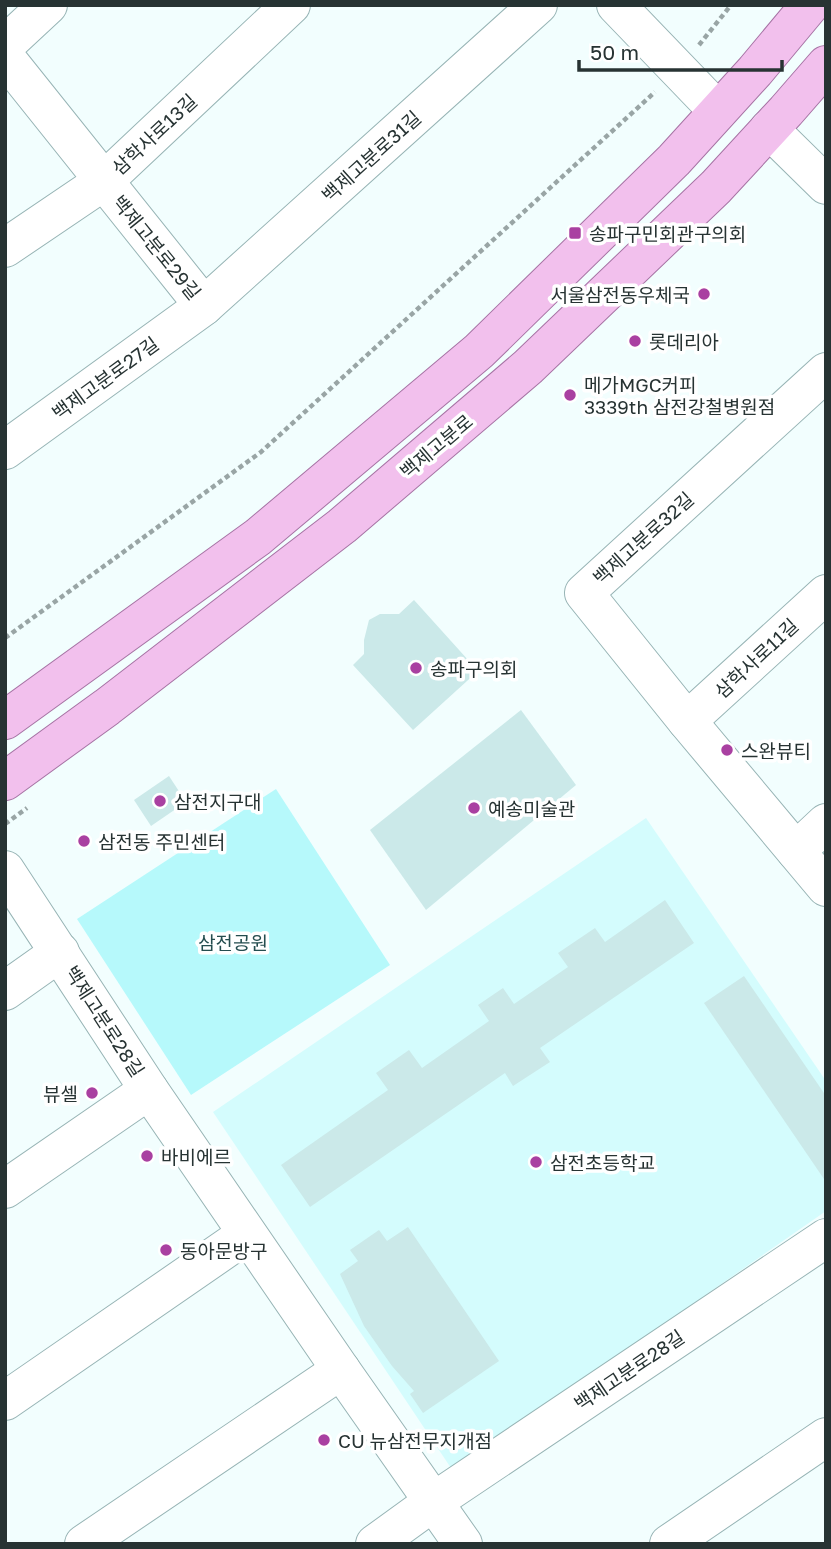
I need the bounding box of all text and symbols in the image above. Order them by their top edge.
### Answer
scale bar [579,28,782,72]
text: 50 m [590,39,639,65]
street label: 삼학사로13길 [107,89,201,179]
street label: 백제고분로31길 [317,106,425,206]
street label: 백제고분로29길 [108,190,206,304]
place label: 송파구민회관구의회 [589,222,746,245]
marker: 송파구민회관구의회 [567,225,583,241]
place label: 서울삼전동우체국 [550,283,690,306]
marker: 서울삼전동우체국 [696,286,712,302]
place label: 롯데리아 [649,330,719,353]
street label: 백제고분로27길 [47,332,163,424]
marker: 롯데리아 [627,333,643,349]
place label: 메가MGC커피 3339th 삼전강철병원점 [584,373,775,418]
marker: 메가MGC커피 3339th 삼전강철병원점 [562,387,578,403]
street label: 백제고분로 [395,409,477,483]
street label: 백제고분로32길 [588,487,698,589]
street label: 삼학사로11길 [709,613,803,703]
place label: 송파구의회 [430,657,517,680]
marker: 송파구의회 [408,660,424,676]
place label: 스완뷰티 [741,739,811,762]
marker: 스완뷰티 [719,742,735,758]
place label: 삼전지구대 [174,790,261,813]
marker: 삼전지구대 [152,793,168,809]
place label: 예송미술관 [488,797,575,820]
marker: 예송미술관 [466,800,482,816]
place label: 삼전동 주민센터 [98,830,225,853]
marker: 삼전동 주민센터 [76,833,92,849]
park label: 삼전공원 [198,931,268,954]
street label: 백제고분로28길 [61,961,149,1081]
place label: 뷰셀 [43,1082,78,1105]
marker: 뷰셀 [84,1085,100,1101]
place label: 바비에르 [161,1145,231,1168]
marker: 바비에르 [139,1148,155,1164]
place label: 삼전초등학교 [550,1151,655,1174]
marker: 삼전초등학교 [528,1154,544,1170]
place label: 동아문방구 [180,1239,267,1262]
marker: 동아문방구 [158,1242,174,1258]
street label: 백제고분로28길 [570,1325,688,1415]
place label: CU 뉴삼전무지개점 [338,1429,492,1452]
marker: CU 뉴삼전무지개점 [316,1432,332,1448]

